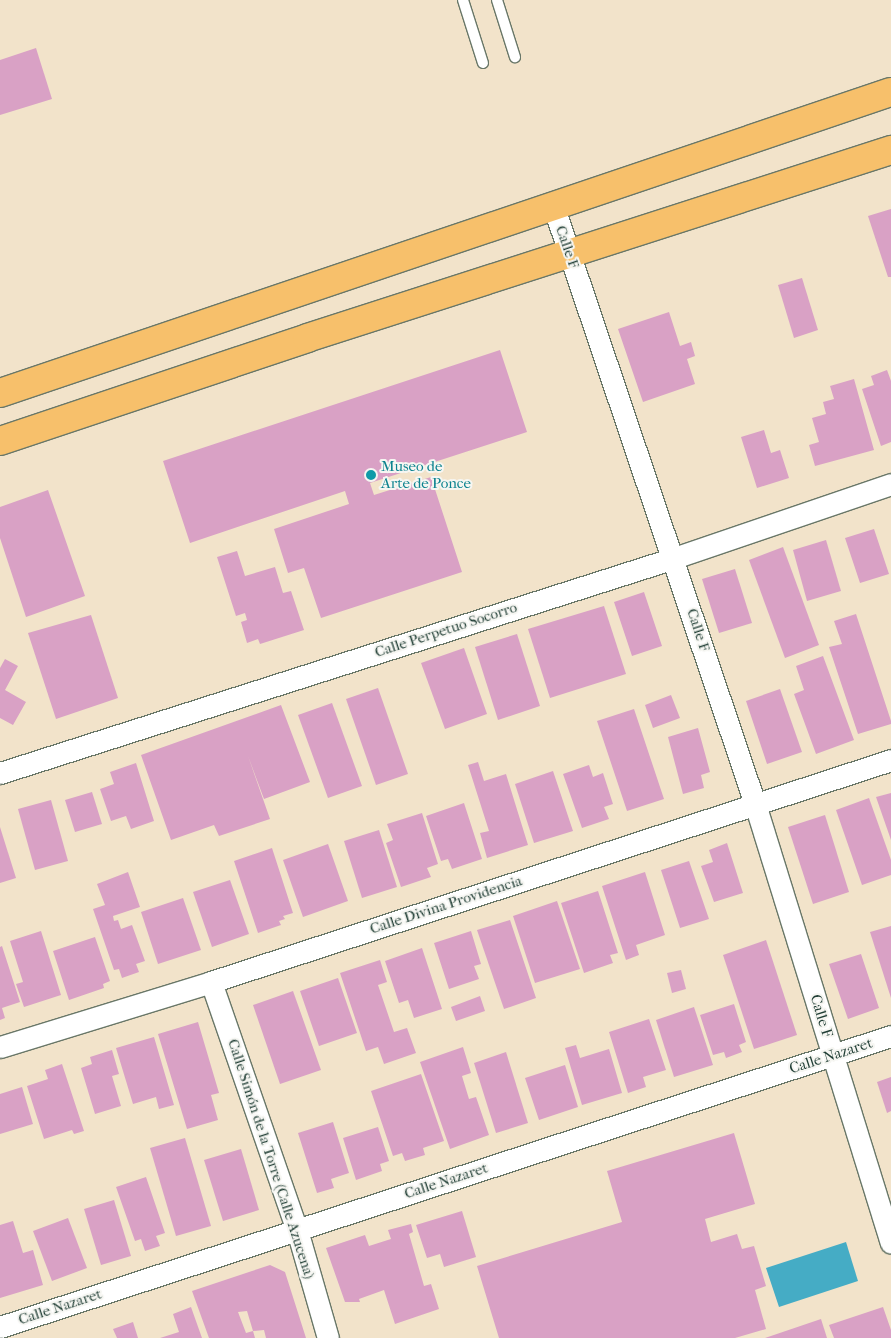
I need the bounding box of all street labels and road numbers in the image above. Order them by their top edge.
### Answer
street label: Calle F [551,223,583,271]
street label: Calle Perpetuo Socorro [373,598,519,662]
street label: Calle F [683,606,713,654]
street label: Calle Divina Providencia [368,872,524,938]
street label: Calle F [806,992,836,1040]
street label: Calle Nazaret [787,1034,875,1078]
street label: Calle Simón de la Torre (Calle Azucena) [224,1037,318,1281]
street label: Calle Nazaret [402,1159,490,1203]
street label: Calle Nazaret [16,1285,104,1329]

